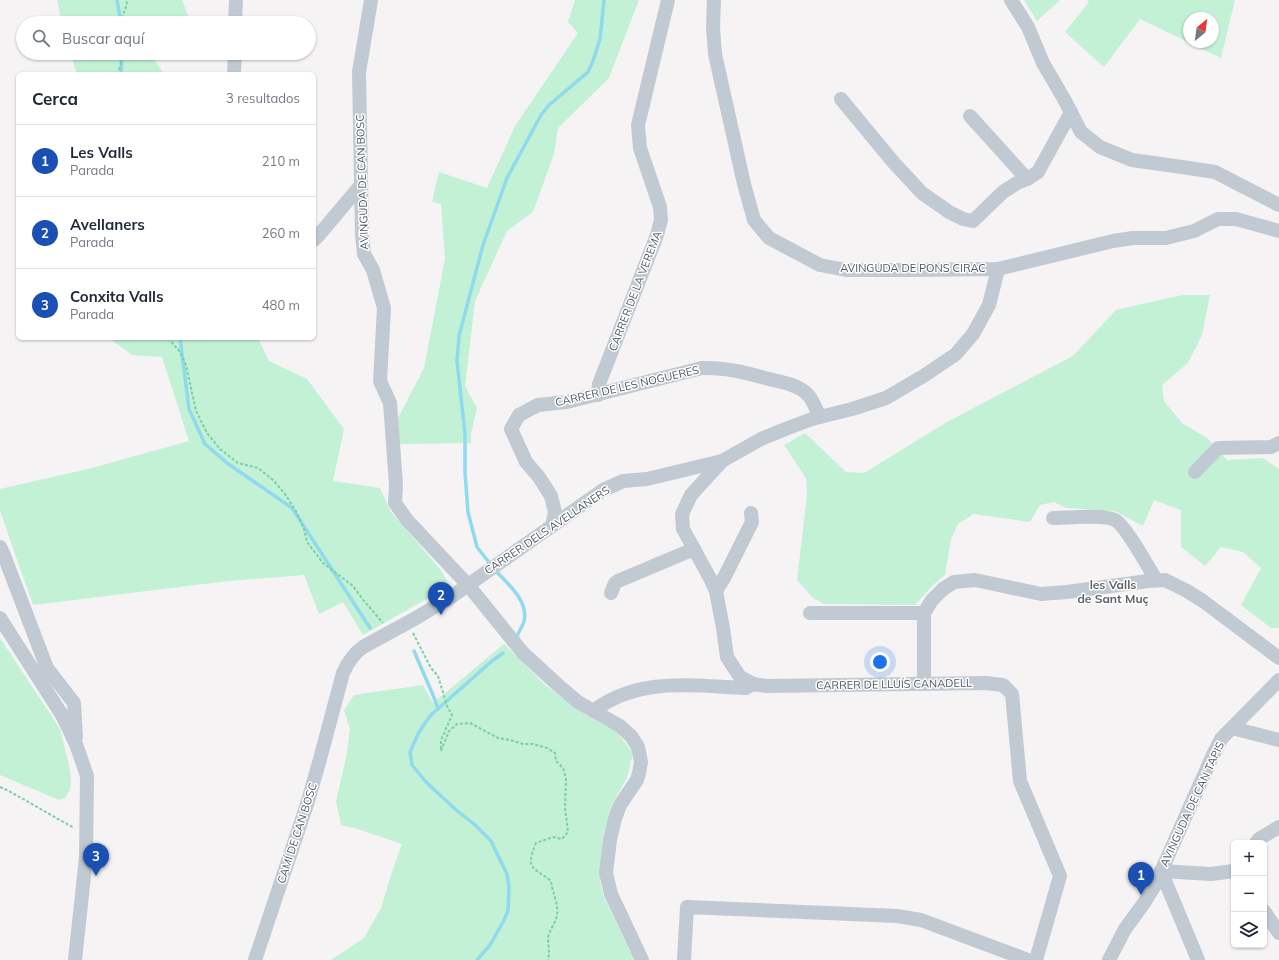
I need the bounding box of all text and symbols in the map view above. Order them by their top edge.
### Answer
north arrow [1183,12,1219,48]
search box [16,16,316,60]
icon: search [30,27,52,49]
text: Buscar aquí [62,29,144,48]
text: Cerca [32,88,78,109]
text: 3 resultados [226,90,300,106]
street label: AVINGUDA DE CAN BOSC [353,114,371,250]
text: Les Valls [70,143,133,162]
text: 1 [41,153,49,169]
text: 210 m [262,153,300,169]
text: Parada [70,162,114,178]
text: Avellaners [70,215,145,234]
text: 2 [41,225,49,241]
text: 260 m [262,225,300,241]
street label: CARRER DE LA VEREMA [606,229,664,353]
text: Parada [70,234,114,250]
street label: AVINGUDA DE PONS CIRAC [840,261,986,275]
text: Conxita Valls [70,287,163,306]
text: 3 [41,297,49,313]
text: 480 m [262,297,300,313]
text: Parada [70,306,114,322]
street label: CARRER DE LES NOGUERES [554,363,700,409]
street label: CARRER DELS AVELLANERS [482,483,613,577]
district label: les Valls de Sant Muç [1077,577,1149,606]
pin: 2 [428,582,454,615]
your location [870,652,890,672]
street label: CARRER DE LLUÍS CANADELL [816,676,972,692]
street label: AVINGUDA DE CAN TAPIS [1157,739,1227,869]
street label: CAMÍ DE CAN BOSC [274,781,320,885]
map controls [1231,840,1267,948]
button: + [1231,840,1267,876]
pin: 3 [83,843,109,876]
pin: 1 [1128,862,1154,895]
button: − [1231,876,1267,912]
button: layers [1231,912,1267,948]

